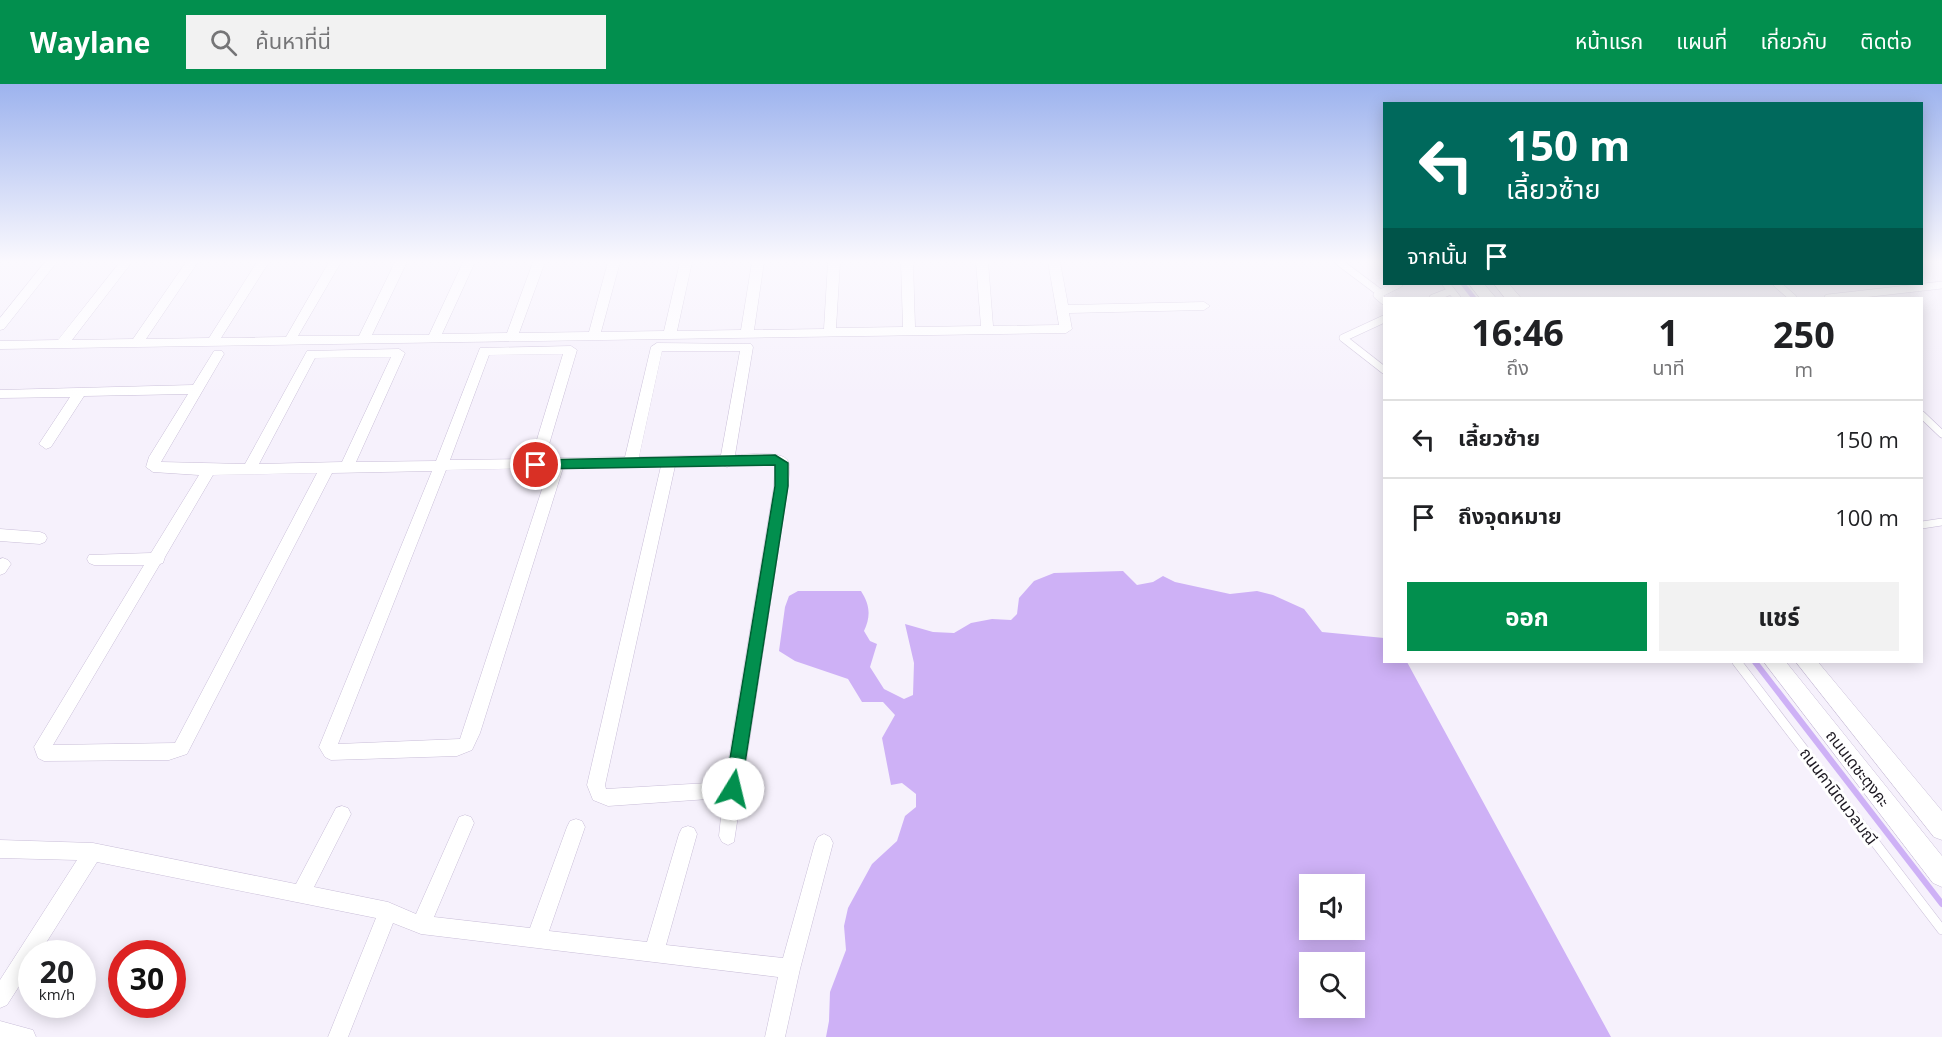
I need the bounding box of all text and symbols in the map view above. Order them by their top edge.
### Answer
search box [186,15,606,69]
text: Waylane [30,23,150,61]
text: ค้นหาที่นี่ [255,25,331,55]
icon: search [207,26,240,59]
text: หน้าแรก [1575,27,1643,55]
text: แผนที่ [1676,27,1727,55]
text: เกี่ยวกับ [1760,27,1827,55]
text: ติดต่อ [1860,27,1912,55]
text: 150 m [1506,116,1630,173]
icon: left [1407,126,1485,204]
text: เลี้ยวซ้าย [1506,170,1600,207]
text: จากนั้น [1407,240,1468,270]
icon: arrive [1480,240,1513,273]
text: 16:46 [1471,308,1564,357]
text: 1 [1658,308,1679,357]
text: 250 [1773,310,1835,359]
text: ถึง [1506,354,1529,381]
text: นาที [1652,354,1685,381]
text: m [1795,356,1813,383]
text: เลี้ยวซ้าย [1458,422,1540,452]
icon: left [1407,423,1440,456]
text: 150 m [1835,424,1899,454]
pin [510,439,561,490]
icon: arrive [519,448,552,481]
text: ถึงจุดหมาย [1458,500,1562,530]
icon: arrive [1407,501,1440,534]
text: 100 m [1835,502,1899,532]
button: ออก [1407,582,1647,651]
button: แชร์ [1659,582,1899,651]
street label: ถนนเดชะตุงคะ [1821,725,1895,811]
street label: ถนนคานิตนวลมณี [1795,743,1883,849]
position arrow [701,757,765,821]
map controls [1299,874,1365,1018]
button: sound [1299,874,1365,940]
speed limit sign: 30 [108,940,186,1018]
text: 20 [40,951,74,992]
button: search [1299,952,1365,1018]
text: km/h [39,984,75,1004]

